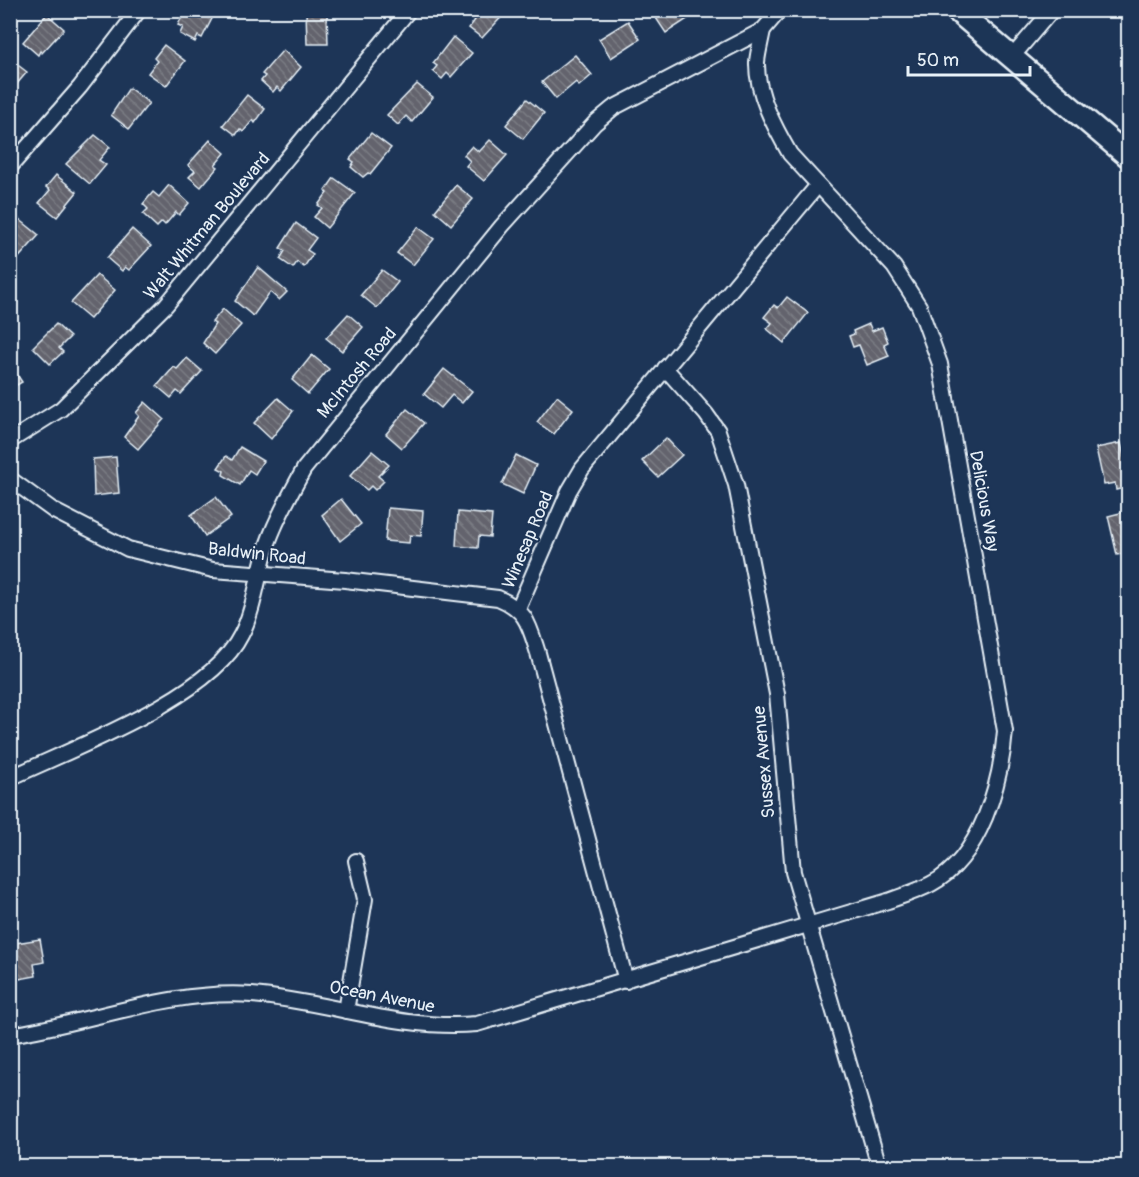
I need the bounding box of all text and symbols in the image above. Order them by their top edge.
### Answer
scale bar [908,39,1030,77]
text: 50 m [917,49,959,72]
street label: Walt Whitman Boulevard [139,148,275,304]
street label: McIntosh Road [312,323,402,423]
street label: Delicious Way [964,449,1004,554]
street label: Winesap Road [497,488,559,592]
street label: Baldwin Road [207,537,307,571]
street label: Sussex Avenue [748,705,780,819]
street label: Ocean Avenue [327,976,437,1018]

